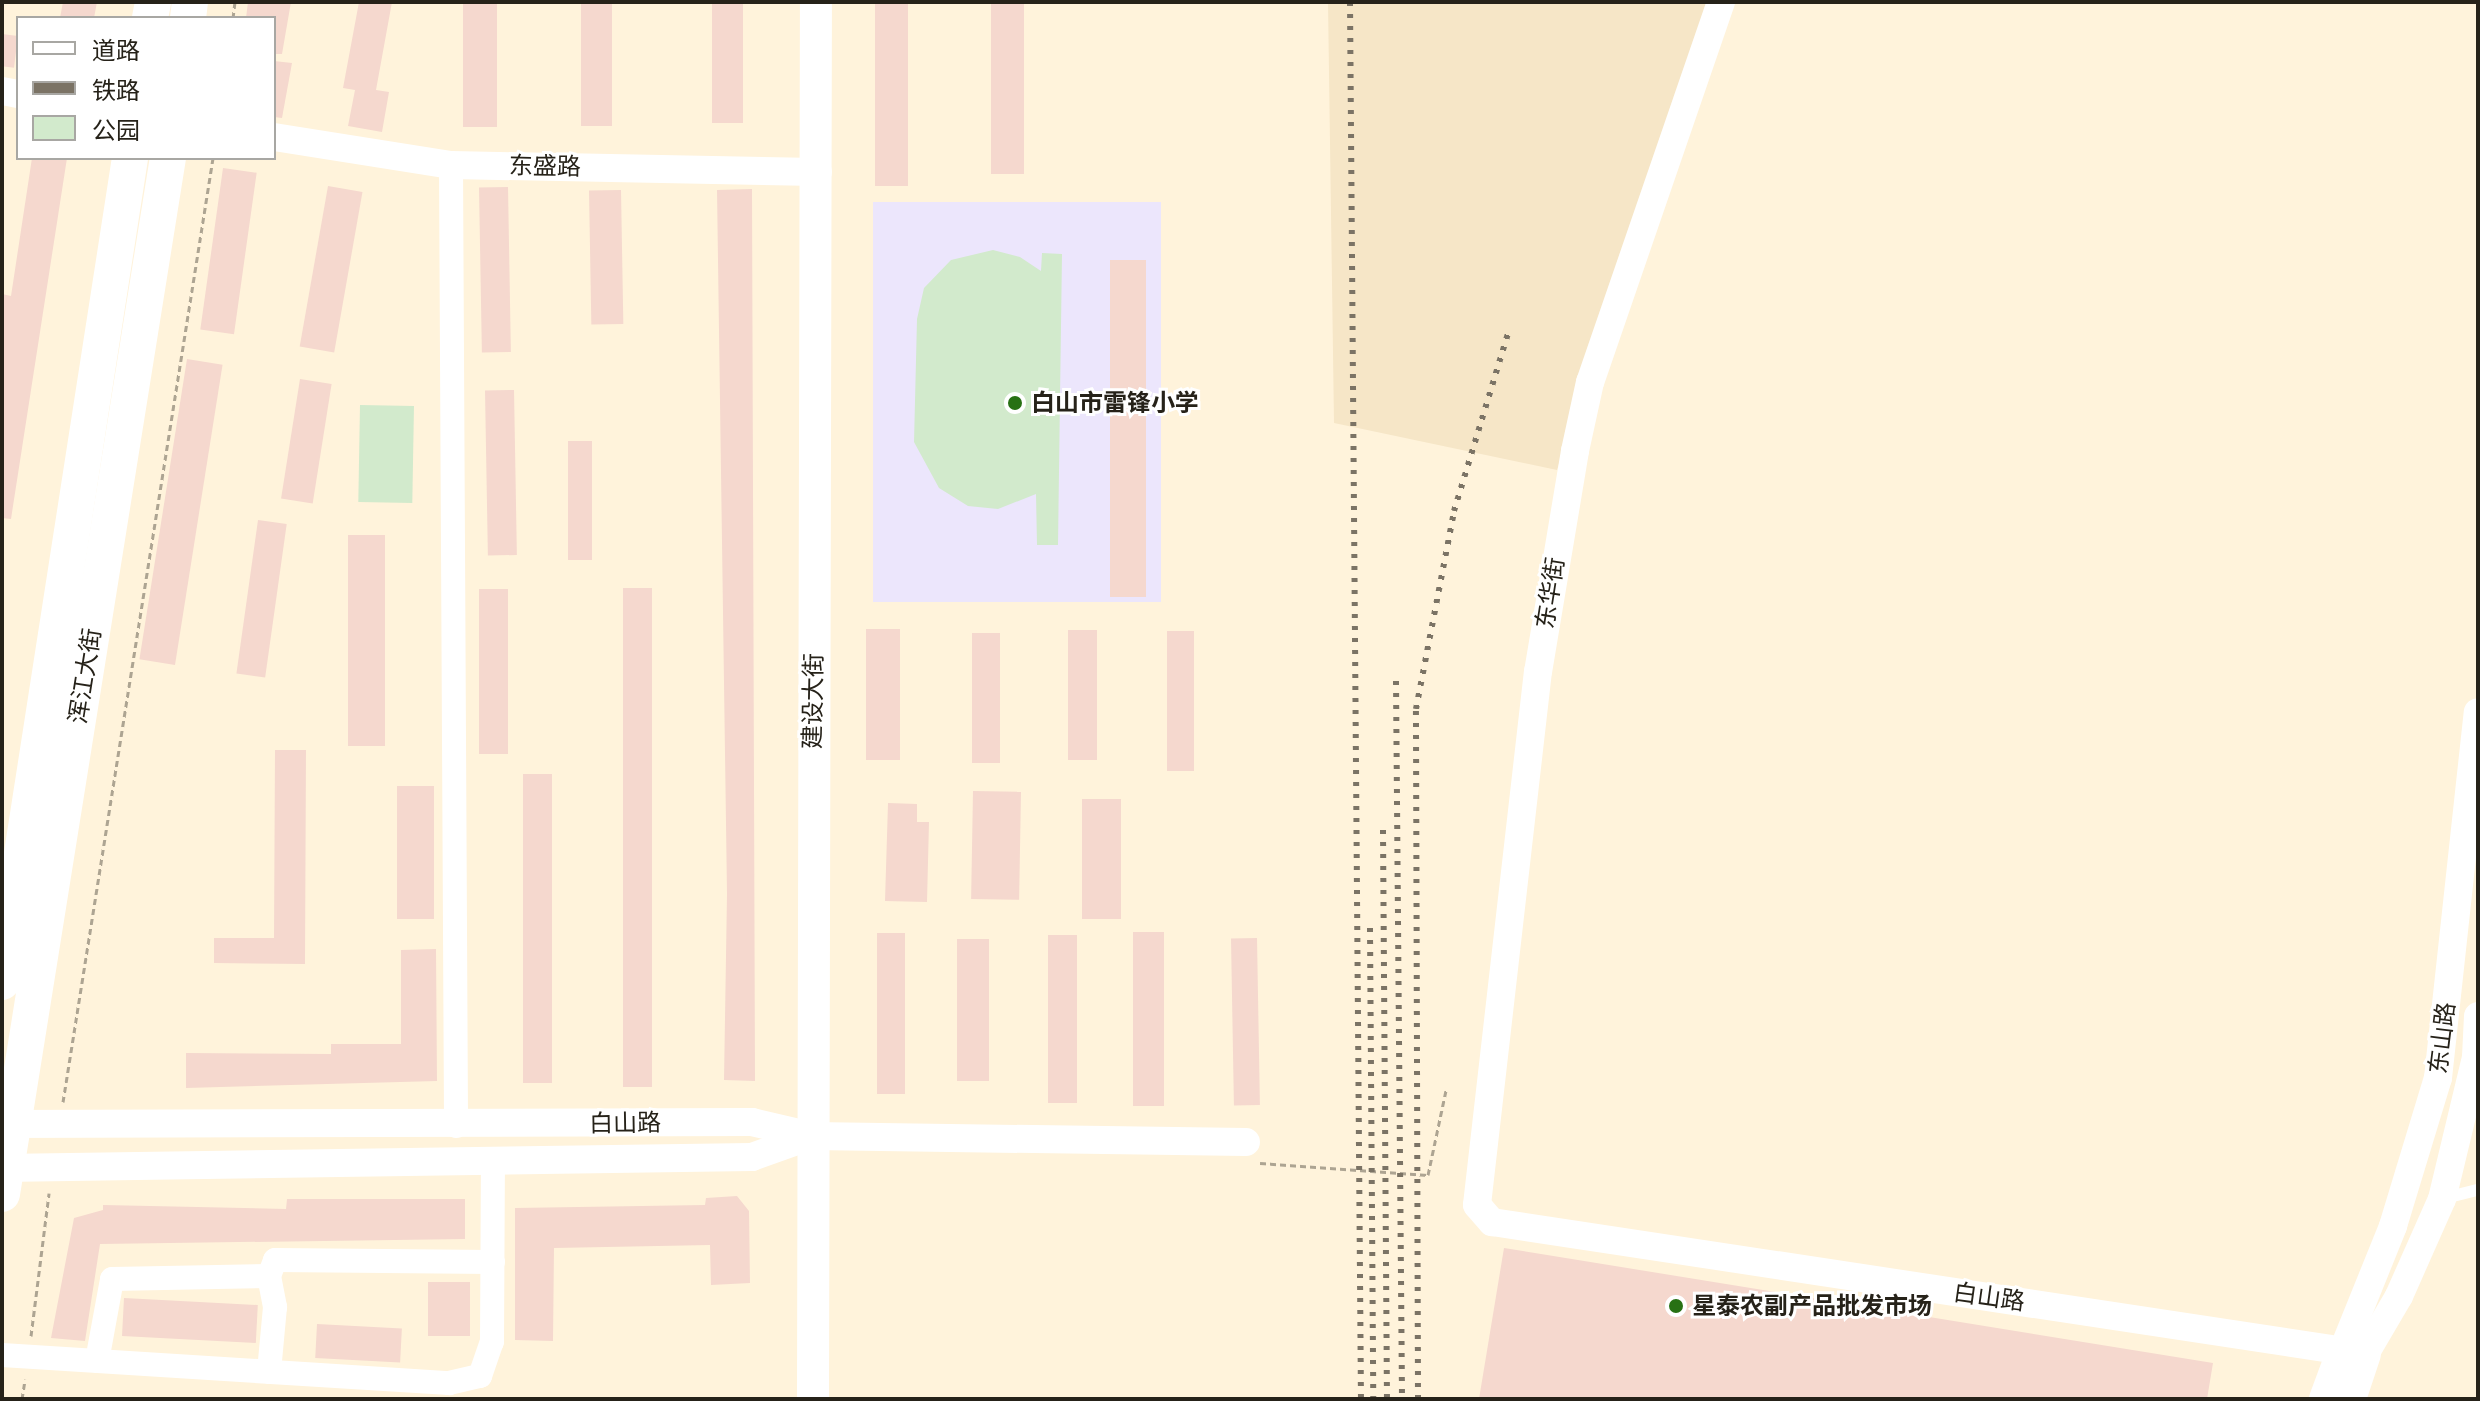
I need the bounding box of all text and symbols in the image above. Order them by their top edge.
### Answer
legend [16,16,276,160]
text: 道路 [92,35,140,66]
text: 铁路 [92,75,140,106]
text: 公园 [92,115,140,146]
street label: 东盛路 [509,151,581,181]
place label: 白山市雷锋小学 [1031,389,1199,417]
marker: 白山市雷锋小学 [1006,394,1024,412]
street label: 东华街 [1530,555,1570,631]
street label: 浑江大街 [63,626,107,726]
street label: 建设大街 [798,653,828,749]
street label: 东山路 [2423,1001,2461,1075]
street label: 白山路 [589,1108,661,1138]
street label: 白山路 [1951,1278,2027,1316]
place label: 星泰农副产品批发市场 [1692,1292,1932,1320]
marker: 星泰农副产品批发市场 [1667,1297,1685,1315]

